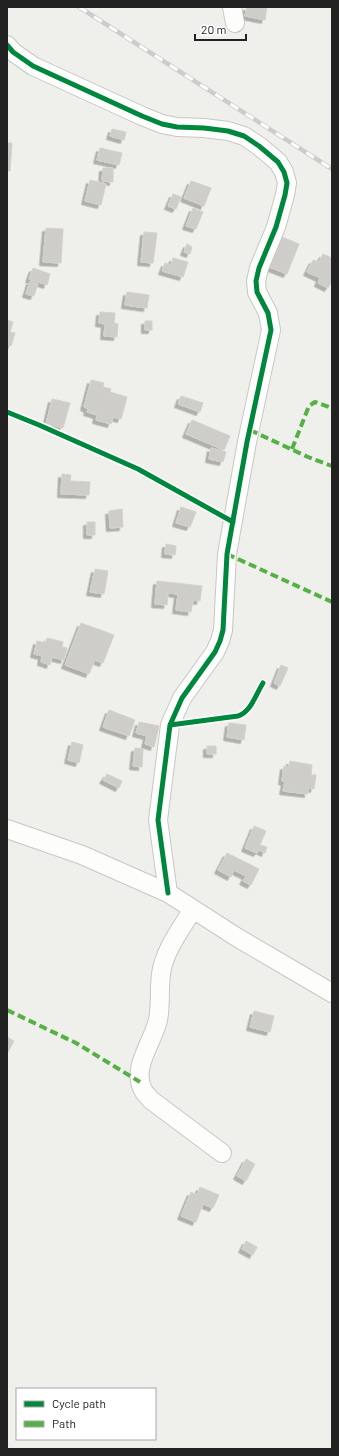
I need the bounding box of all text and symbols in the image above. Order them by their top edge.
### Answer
scale bar [195,16,246,42]
text: 20 m [201,22,227,36]
legend [16,1388,156,1440]
text: Cycle path [52,1396,106,1410]
text: Path [52,1416,76,1430]

